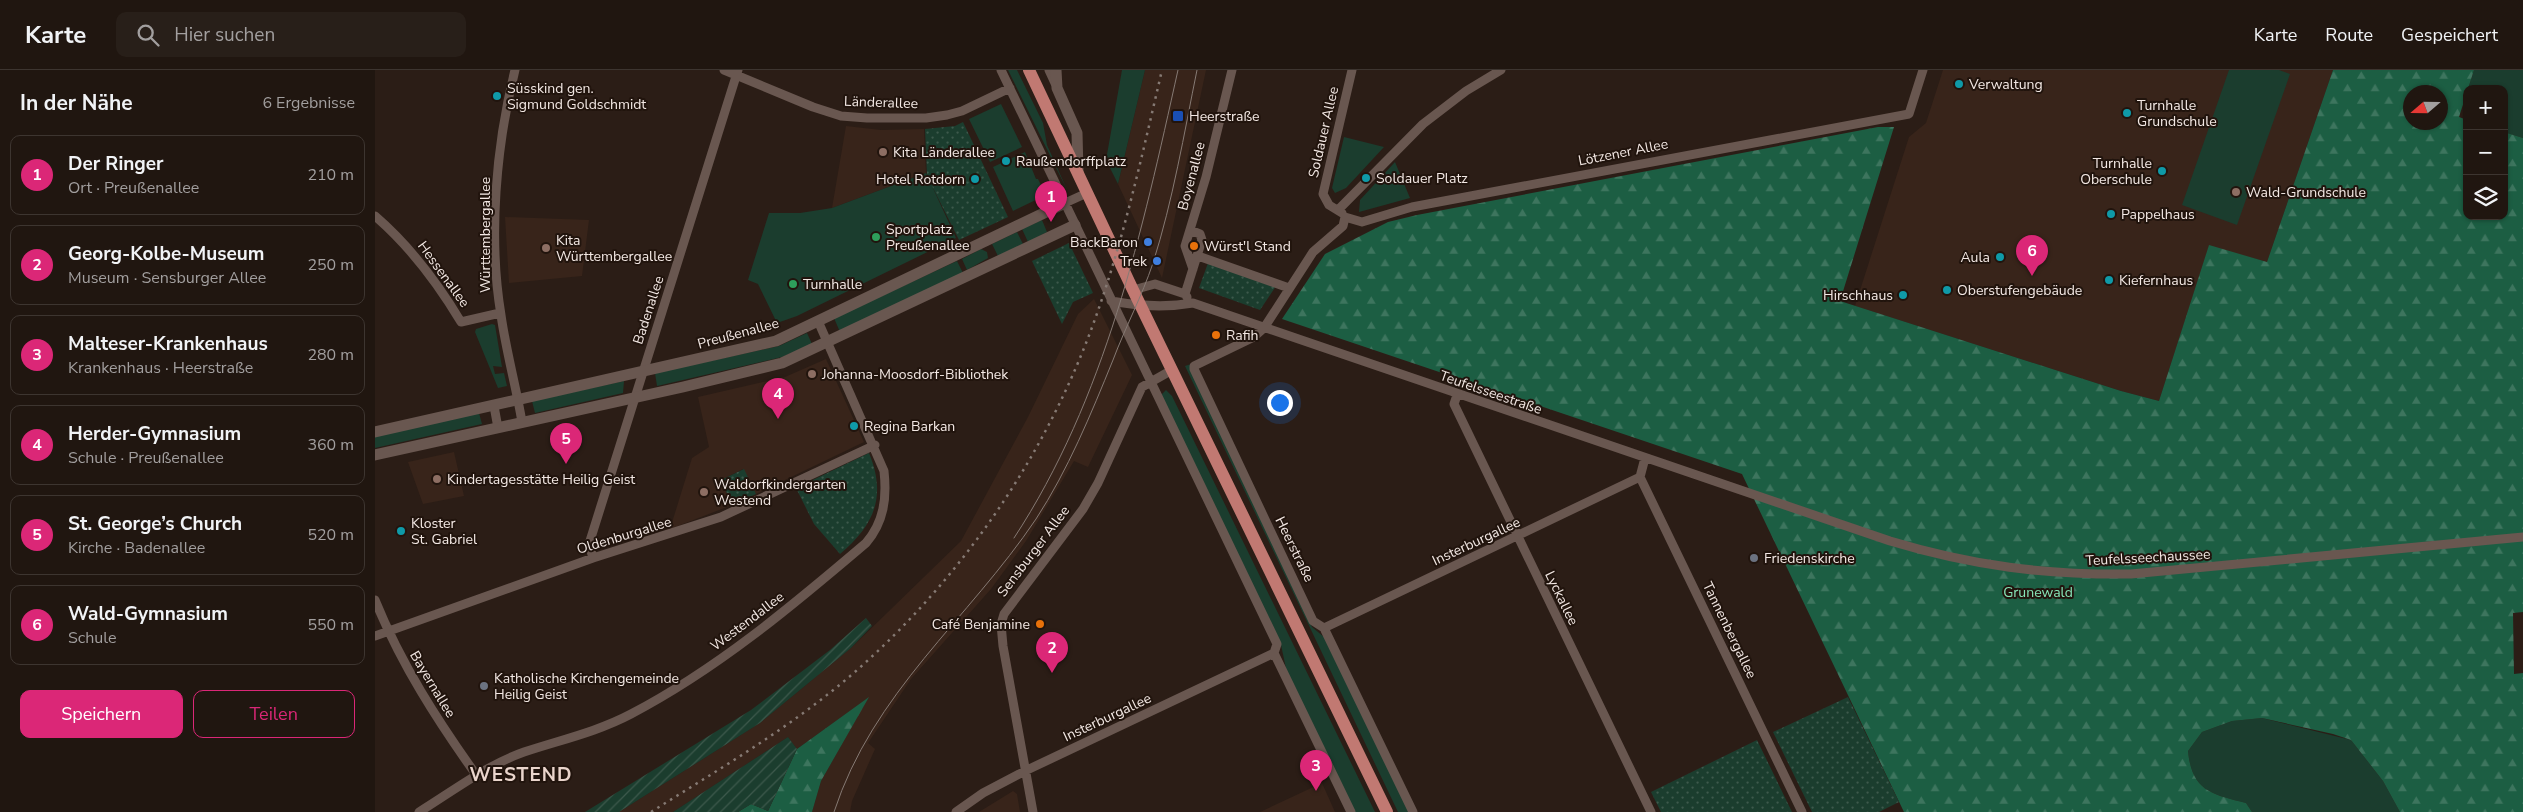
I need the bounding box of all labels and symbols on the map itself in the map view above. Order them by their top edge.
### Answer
place label: Verwaltung [1968,75,2043,94]
marker: Verwaltung [1953,78,1965,90]
place label: Süsskind gen. Sigmund Goldschmidt [507,79,646,114]
street label: Soldauer Allee [1304,85,1343,180]
north arrow [2403,85,2448,130]
marker: Süsskind gen. Sigmund Goldschmidt [491,90,503,102]
street label: Länderallee [844,92,918,113]
place label: Turnhalle Grundschule [2137,96,2217,131]
place label: Heerstraße [1189,107,1259,126]
marker: Turnhalle Grundschule [2121,107,2133,119]
marker: Heerstraße [1171,109,1185,123]
street label: Lötzener Allee [1576,134,1670,171]
street label: Boyenallee [1173,140,1210,212]
place label: Kita Länderallee [893,143,995,162]
marker: Kita Länderallee [877,146,889,158]
place label: Raußendorffplatz [1016,152,1127,171]
place label: Turnhalle Oberschule [2080,154,2152,189]
marker: Raußendorffplatz [1000,155,1012,167]
marker: Turnhalle Oberschule [2156,165,2168,177]
place label: Soldauer Platz [1376,169,1468,188]
place label: Hotel Rotdorn [876,170,965,189]
marker: Soldauer Platz [1360,172,1372,184]
marker: Hotel Rotdorn [969,173,981,185]
street label: Württembergallee [476,177,495,293]
pin: 1 [1035,181,1067,222]
place label: Wald-Grundschule [2246,183,2366,202]
marker: Wald-Grundschule [2230,186,2242,198]
place label: Pappelhaus [2121,205,2195,224]
marker: Pappelhaus [2105,208,2117,220]
place label: Sportplatz Preußenallee [886,220,970,255]
place label: Kita Württembergallee [556,231,672,266]
marker: Sportplatz Preußenallee [870,231,882,243]
place label: BackBaron [1070,233,1138,252]
pin: 6 [2016,235,2048,276]
marker: BackBaron [1142,236,1154,248]
street label: Hessenallee [413,237,474,311]
place label: Würst'l Stand [1204,237,1291,256]
marker: Würst'l Stand [1188,240,1200,252]
marker: Kita Württembergallee [540,242,552,254]
place label: Aula [1960,248,1990,267]
marker: Aula [1994,251,2006,263]
place label: Trek [1120,252,1148,271]
marker: Trek [1151,255,1163,267]
place label: Kiefernhaus [2119,271,2194,290]
street label: Badenallee [628,273,668,347]
marker: Kiefernhaus [2103,274,2115,286]
place label: Turnhalle [803,275,862,294]
marker: Turnhalle [787,278,799,290]
place label: Oberstufengebäude [1957,281,2082,300]
marker: Oberstufengebäude [1941,284,1953,296]
place label: Hirschhaus [1823,286,1893,305]
marker: Hirschhaus [1897,289,1909,301]
street label: Preußenallee [695,314,781,353]
place label: Rafih [1226,326,1259,345]
marker: Rafih [1210,329,1222,341]
place label: Johanna-Moosdorf-Bibliothek [821,365,1009,384]
street label: Teufelsseestraße [1437,366,1545,419]
marker: Johanna-Moosdorf-Bibliothek [806,368,818,380]
pin: 4 [762,378,794,419]
your location [1267,390,1293,416]
place label: Regina Barkan [864,417,955,436]
marker: Regina Barkan [848,420,860,432]
pin: 5 [550,423,582,464]
place label: Kindertagesstätte Heilig Geist [447,470,635,489]
marker: Kindertagesstätte Heilig Geist [431,473,443,485]
place label: Waldorfkindergarten Westend [714,475,846,510]
marker: Waldorfkindergarten Westend [698,486,710,498]
street label: Sensburger Allee [993,502,1074,601]
street label: Oldenburgallee [574,512,674,559]
street label: Heerstraße [1271,513,1319,585]
street label: Insterburgallee [1429,513,1523,570]
place label: Kloster St. Gabriel [411,514,478,549]
marker: Kloster St. Gabriel [395,525,407,537]
street label: Teufelsseechaussee [2085,545,2211,570]
place label: Friedenskirche [1764,549,1855,568]
marker: Friedenskirche [1748,552,1760,564]
street label: Lyckallee [1540,568,1583,628]
street label: Tannenbergallee [1698,579,1761,682]
park label: Grunewald [2003,583,2073,602]
street label: Westendallee [707,587,788,655]
place label: Café Benjamine [932,615,1030,634]
marker: Café Benjamine [1034,618,1046,630]
pin: 2 [1036,632,1068,673]
street label: Bayernallee [405,647,460,721]
place label: Katholische Kirchengemeinde Heilig Geist [494,669,679,704]
marker: Katholische Kirchengemeinde Heilig Geist [478,680,490,692]
street label: Insterburgallee [1060,689,1154,746]
pin: 3 [1300,750,1332,791]
district label: WESTEND [470,762,572,788]

